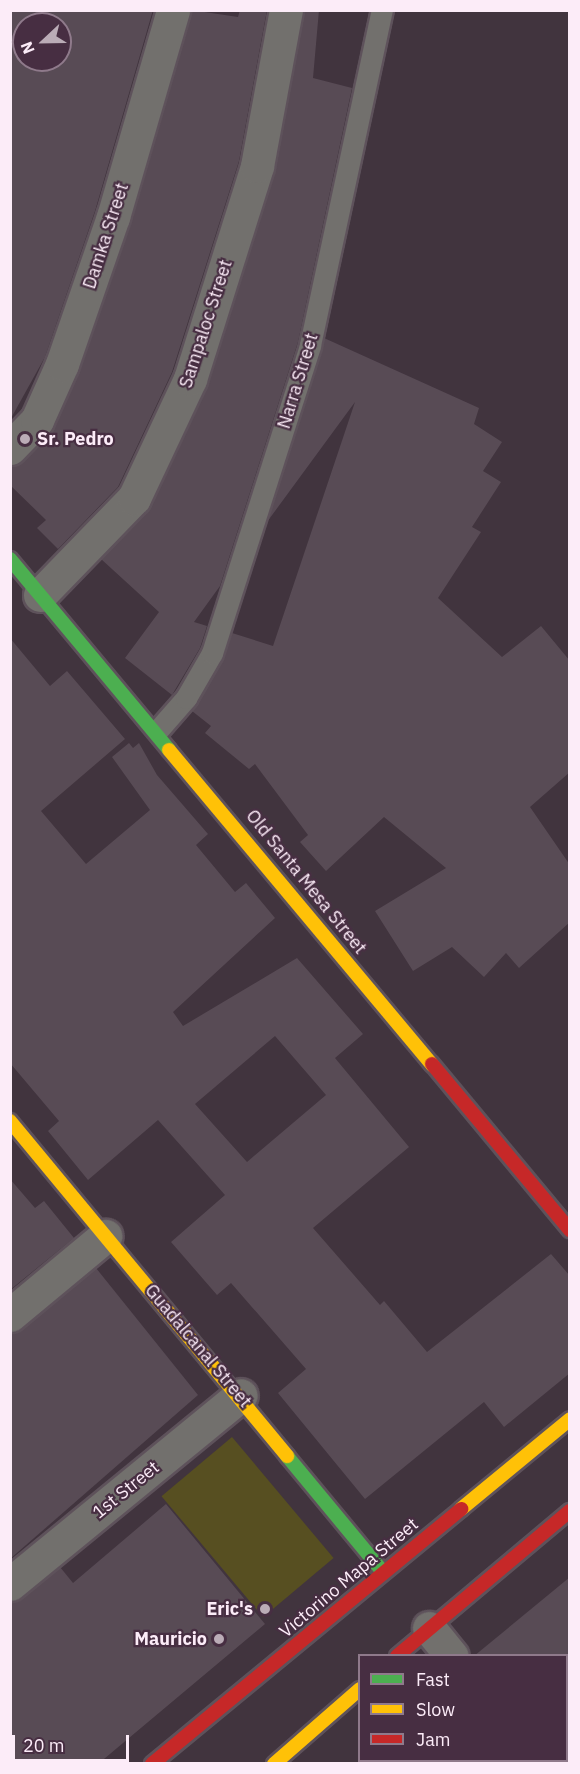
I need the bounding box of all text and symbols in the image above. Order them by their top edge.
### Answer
north arrow [12,12,72,72]
text: N [16,39,39,57]
street label: Damka Street [79,180,133,292]
street label: Sampaloc Street [175,257,237,391]
street label: Narra Street [273,331,323,431]
place label: Sr. Pedro [37,428,114,450]
marker: Sr. Pedro [18,432,32,446]
street label: Old Santa Mesa Street [241,806,371,958]
street label: Guadalcanal Street [140,1280,256,1412]
street label: 1st Street [88,1457,164,1523]
street label: Victorino Mapa Street [275,1514,423,1642]
place label: Eric's [206,1598,253,1620]
marker: Eric's [258,1602,272,1616]
place label: Mauricio [134,1628,207,1650]
marker: Mauricio [212,1632,226,1646]
legend [358,1654,568,1762]
text: Fast [416,1668,450,1691]
text: Slow [416,1698,455,1721]
scale bar [15,1723,132,1761]
text: Jam [416,1728,451,1751]
text: 20 m [23,1734,65,1757]

